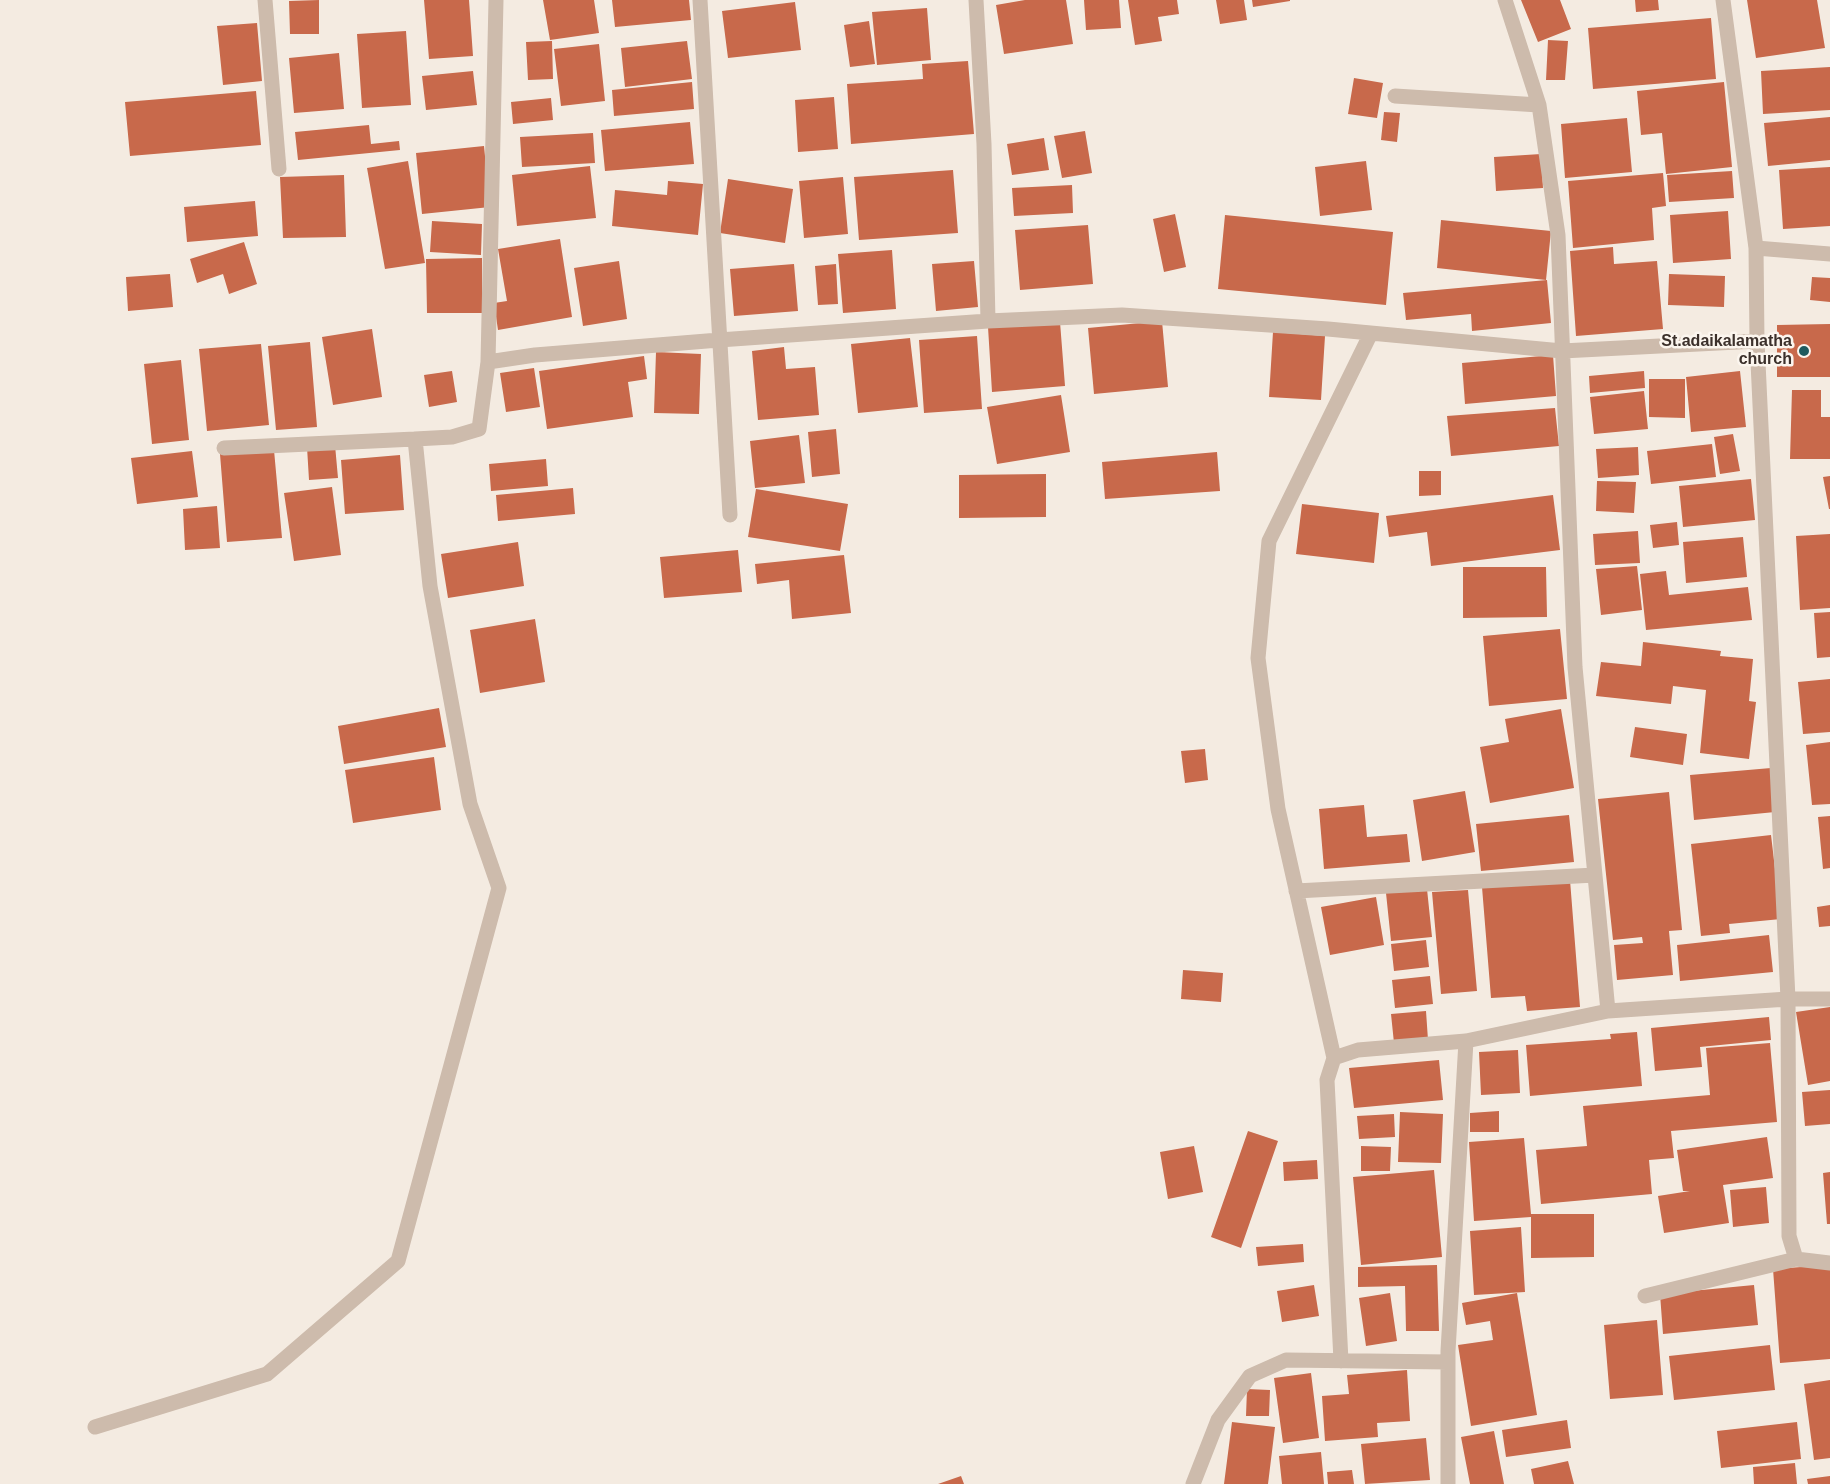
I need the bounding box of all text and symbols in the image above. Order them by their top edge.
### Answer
place label: St.adaikalamatha church [1661,332,1792,370]
marker: St.adaikalamatha church [1797,344,1811,358]

